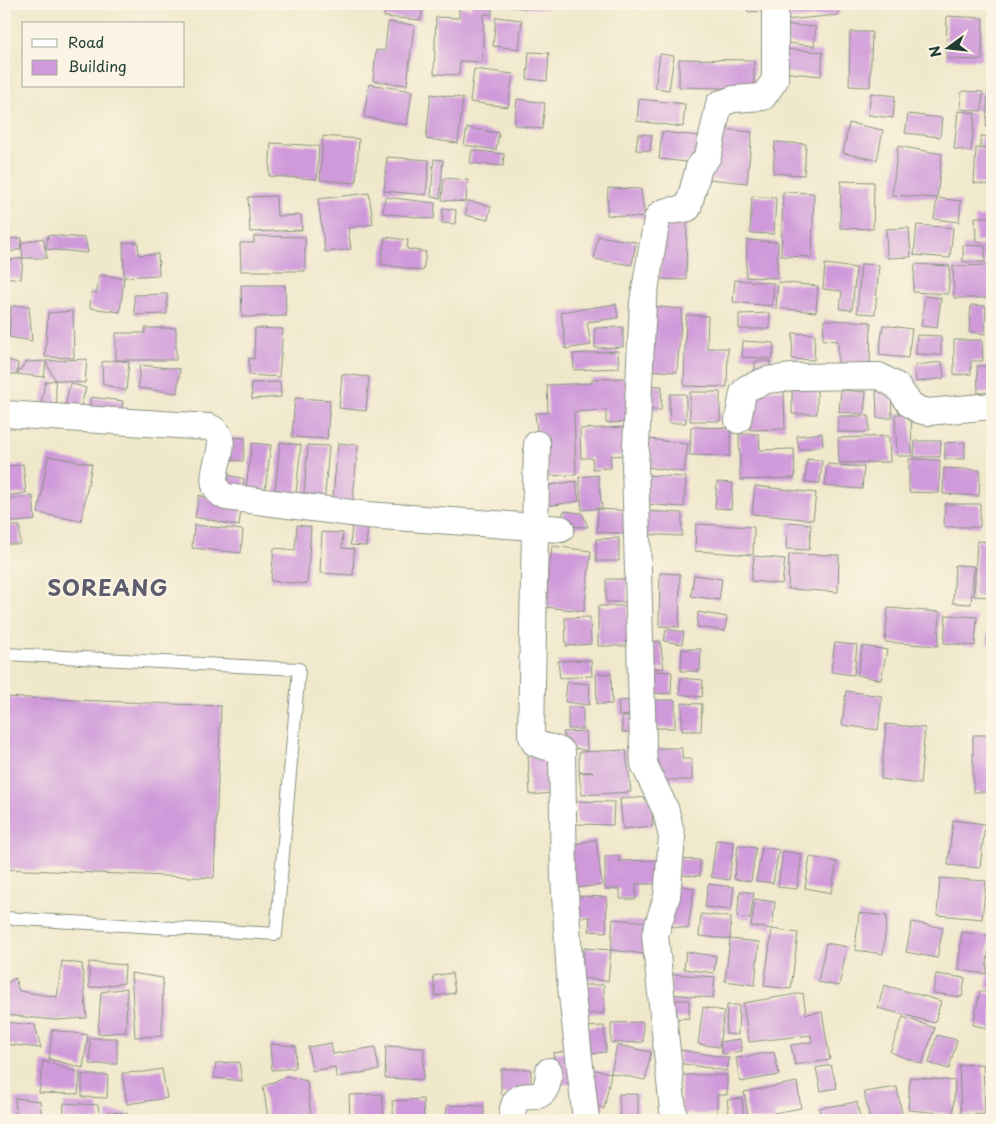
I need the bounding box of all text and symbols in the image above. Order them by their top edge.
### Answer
legend [22,22,185,88]
north arrow [924,22,974,72]
text: Road [68,30,104,53]
text: N [923,43,947,60]
text: Building [68,54,127,77]
district label: SOREANG [47,570,169,603]

